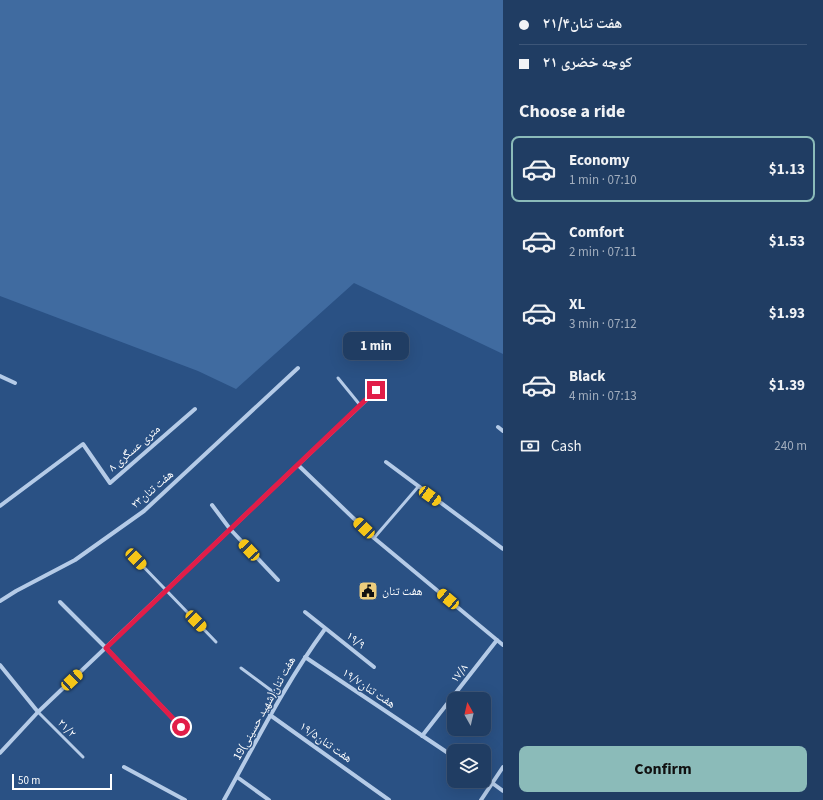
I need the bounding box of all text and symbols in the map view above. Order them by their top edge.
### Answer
text: ۲۱/۴هفت تنان [543,13,622,34]
text: کوچه خضری ۲۱ [543,52,632,73]
text: Choose a ride [519,99,625,124]
text: Economy [569,150,630,171]
icon: car [521,151,557,187]
text: $1.13 [769,159,805,180]
text: 1 min · 07:10 [569,171,637,189]
text: Comfort [569,222,624,243]
icon: car [521,223,557,259]
text: $1.53 [769,231,805,252]
text: 2 min · 07:11 [569,243,637,261]
text: XL [569,294,585,315]
icon: car [521,295,557,331]
text: $1.93 [769,303,805,324]
text: 3 min · 07:12 [569,315,637,333]
callout: 1 min [343,332,409,360]
text: 1 min [360,337,392,355]
text: Black [569,366,606,387]
icon: car [521,367,557,403]
text: $1.39 [769,375,805,396]
route end [367,381,385,399]
text: 4 min · 07:13 [569,387,637,405]
street label: ۸ متری عسگری [105,421,164,476]
icon: cash [519,435,541,457]
text: Cash [551,436,582,457]
text: 240 m [774,437,807,455]
street label: هفت تنان۲۳ [127,466,177,513]
car [417,484,443,508]
car [351,515,377,541]
car [236,537,262,563]
car [123,546,149,572]
public building icon: هفت تنان [357,580,379,602]
place label: هفت تنان [382,583,423,600]
car [435,587,461,611]
car [183,608,209,634]
street label: ۱۹/۹ [342,627,369,653]
street label: 19هفت تنان(شهید حسینی) [229,653,300,763]
street label: ۱۷/۸ [446,660,473,687]
street label: ۱۹/۷هفت تنان [339,664,399,713]
car [59,667,85,693]
north arrow [447,692,491,736]
map controls [447,692,491,788]
street label: ۲۱/۲ [53,715,80,742]
route start [172,718,190,736]
street label: ۱۹/۵هفت تنان [296,718,356,767]
button: layers [447,744,491,788]
button: Confirm [519,746,807,792]
scale bar [12,772,112,791]
text: 50 m [18,773,40,788]

